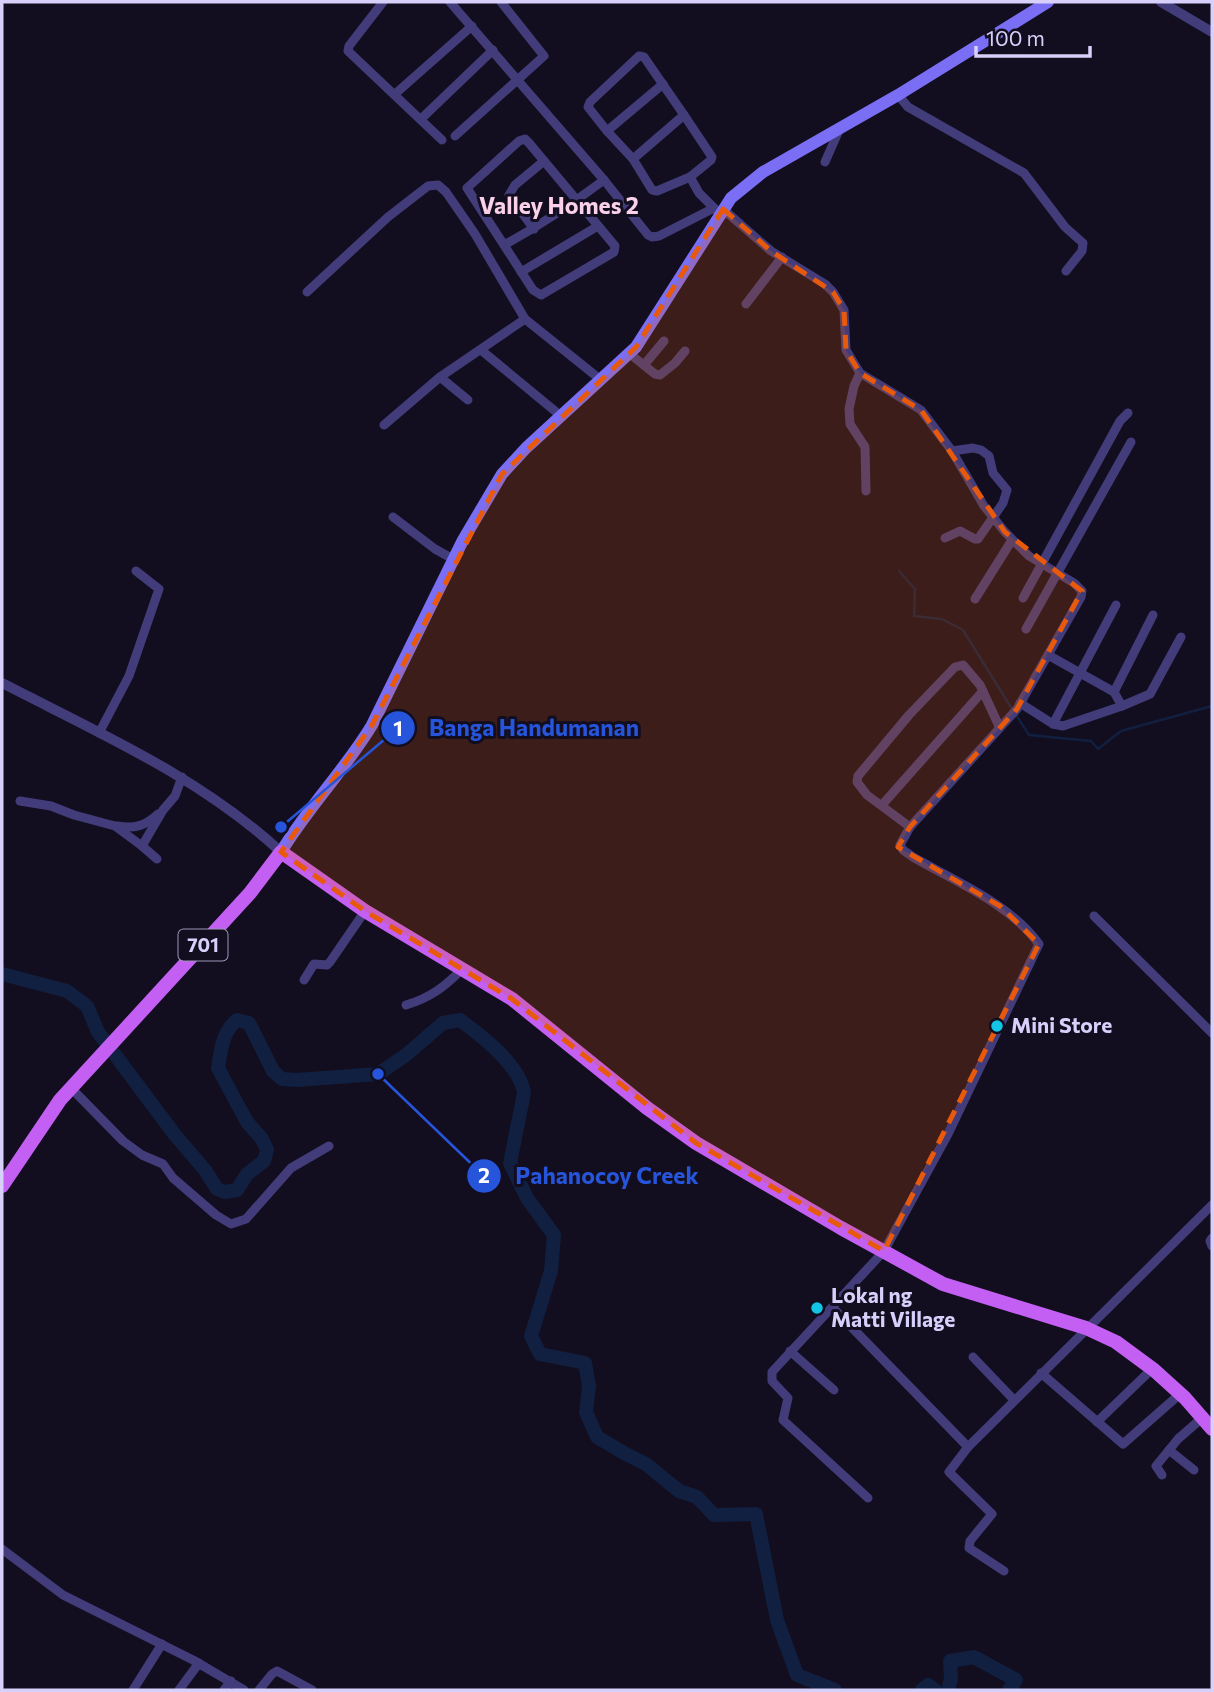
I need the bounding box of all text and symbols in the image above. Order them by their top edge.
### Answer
scale bar [976,14,1090,58]
text: 100 m [986,25,1045,50]
district label: Valley Homes 2 [479,191,639,219]
callout: Banga Handumanan [380,706,653,750]
text: Banga Handumanan [429,713,639,741]
text: 1 [393,715,403,740]
road number: 701 [178,930,228,960]
place label: Mini Store [1011,1012,1112,1037]
marker: Mini Store [989,1018,1005,1034]
callout: Pahanocoy Creek [466,1154,712,1198]
text: Pahanocoy Creek [515,1161,699,1189]
text: 2 [478,1162,490,1187]
place label: Lokal ng Matti Village [831,1282,955,1331]
marker: Lokal ng Matti Village [809,1300,825,1316]

